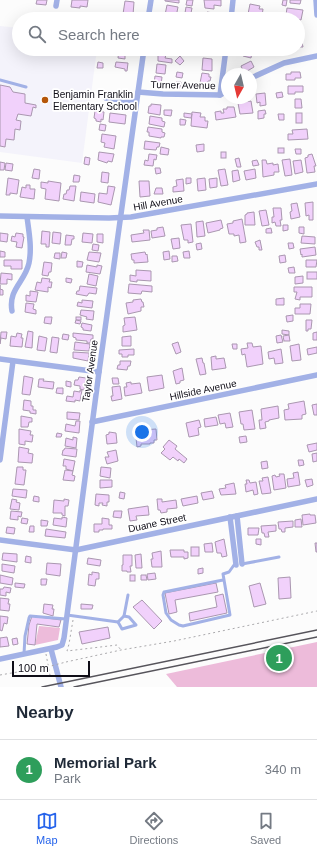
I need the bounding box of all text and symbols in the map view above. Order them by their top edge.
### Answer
search box [12,12,305,56]
icon: search [26,23,48,45]
text: Search here [58,26,140,43]
north arrow [221,68,257,104]
street label: Turner Avenue [150,79,216,91]
place label: Benjamin Franklin Elementary School [53,89,137,112]
marker: Benjamin Franklin Elementary School [40,95,50,105]
street label: Hill Avenue [132,193,184,213]
street label: Taylor Avenue [80,339,100,403]
street label: Hillside Avenue [169,377,238,402]
your location [132,422,152,442]
street label: Duane Street [127,511,187,535]
pin: 1 [266,643,292,673]
scale bar [12,659,90,678]
text: 100 m [18,662,49,674]
text: Nearby [16,703,74,722]
text: Memorial Park [54,754,157,771]
text: 1 [25,762,33,777]
text: 340 m [265,762,301,777]
text: Park [54,771,81,786]
tab: Map [36,810,58,846]
tab: Directions [129,810,178,846]
tab: Saved [250,810,281,846]

